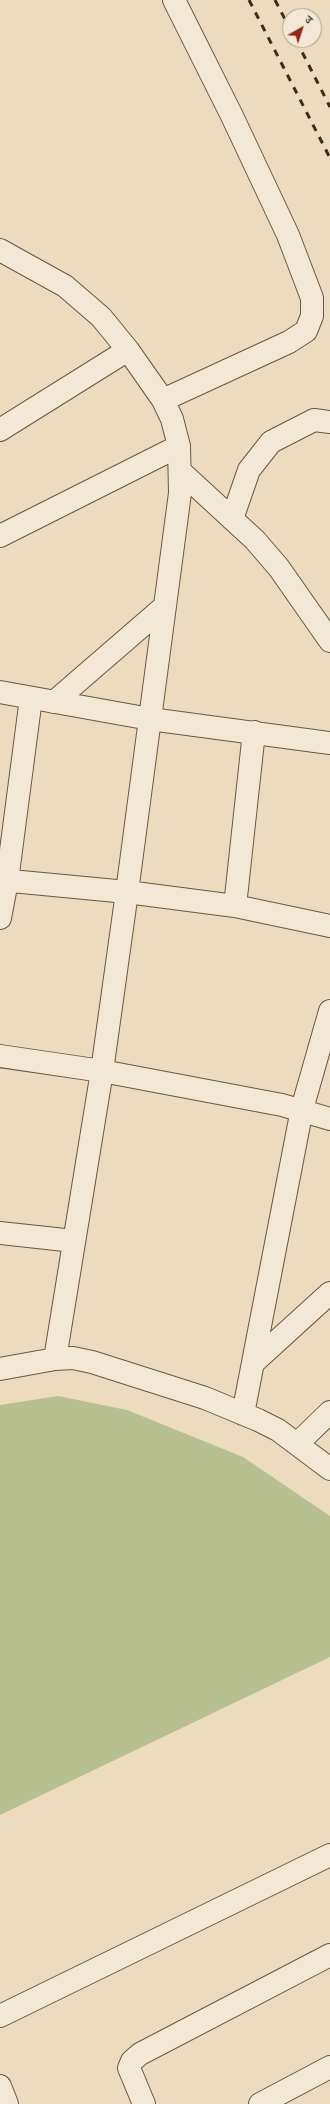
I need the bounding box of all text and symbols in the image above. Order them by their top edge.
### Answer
north arrow [282,8,322,48]
text: उ [302,11,316,27]

